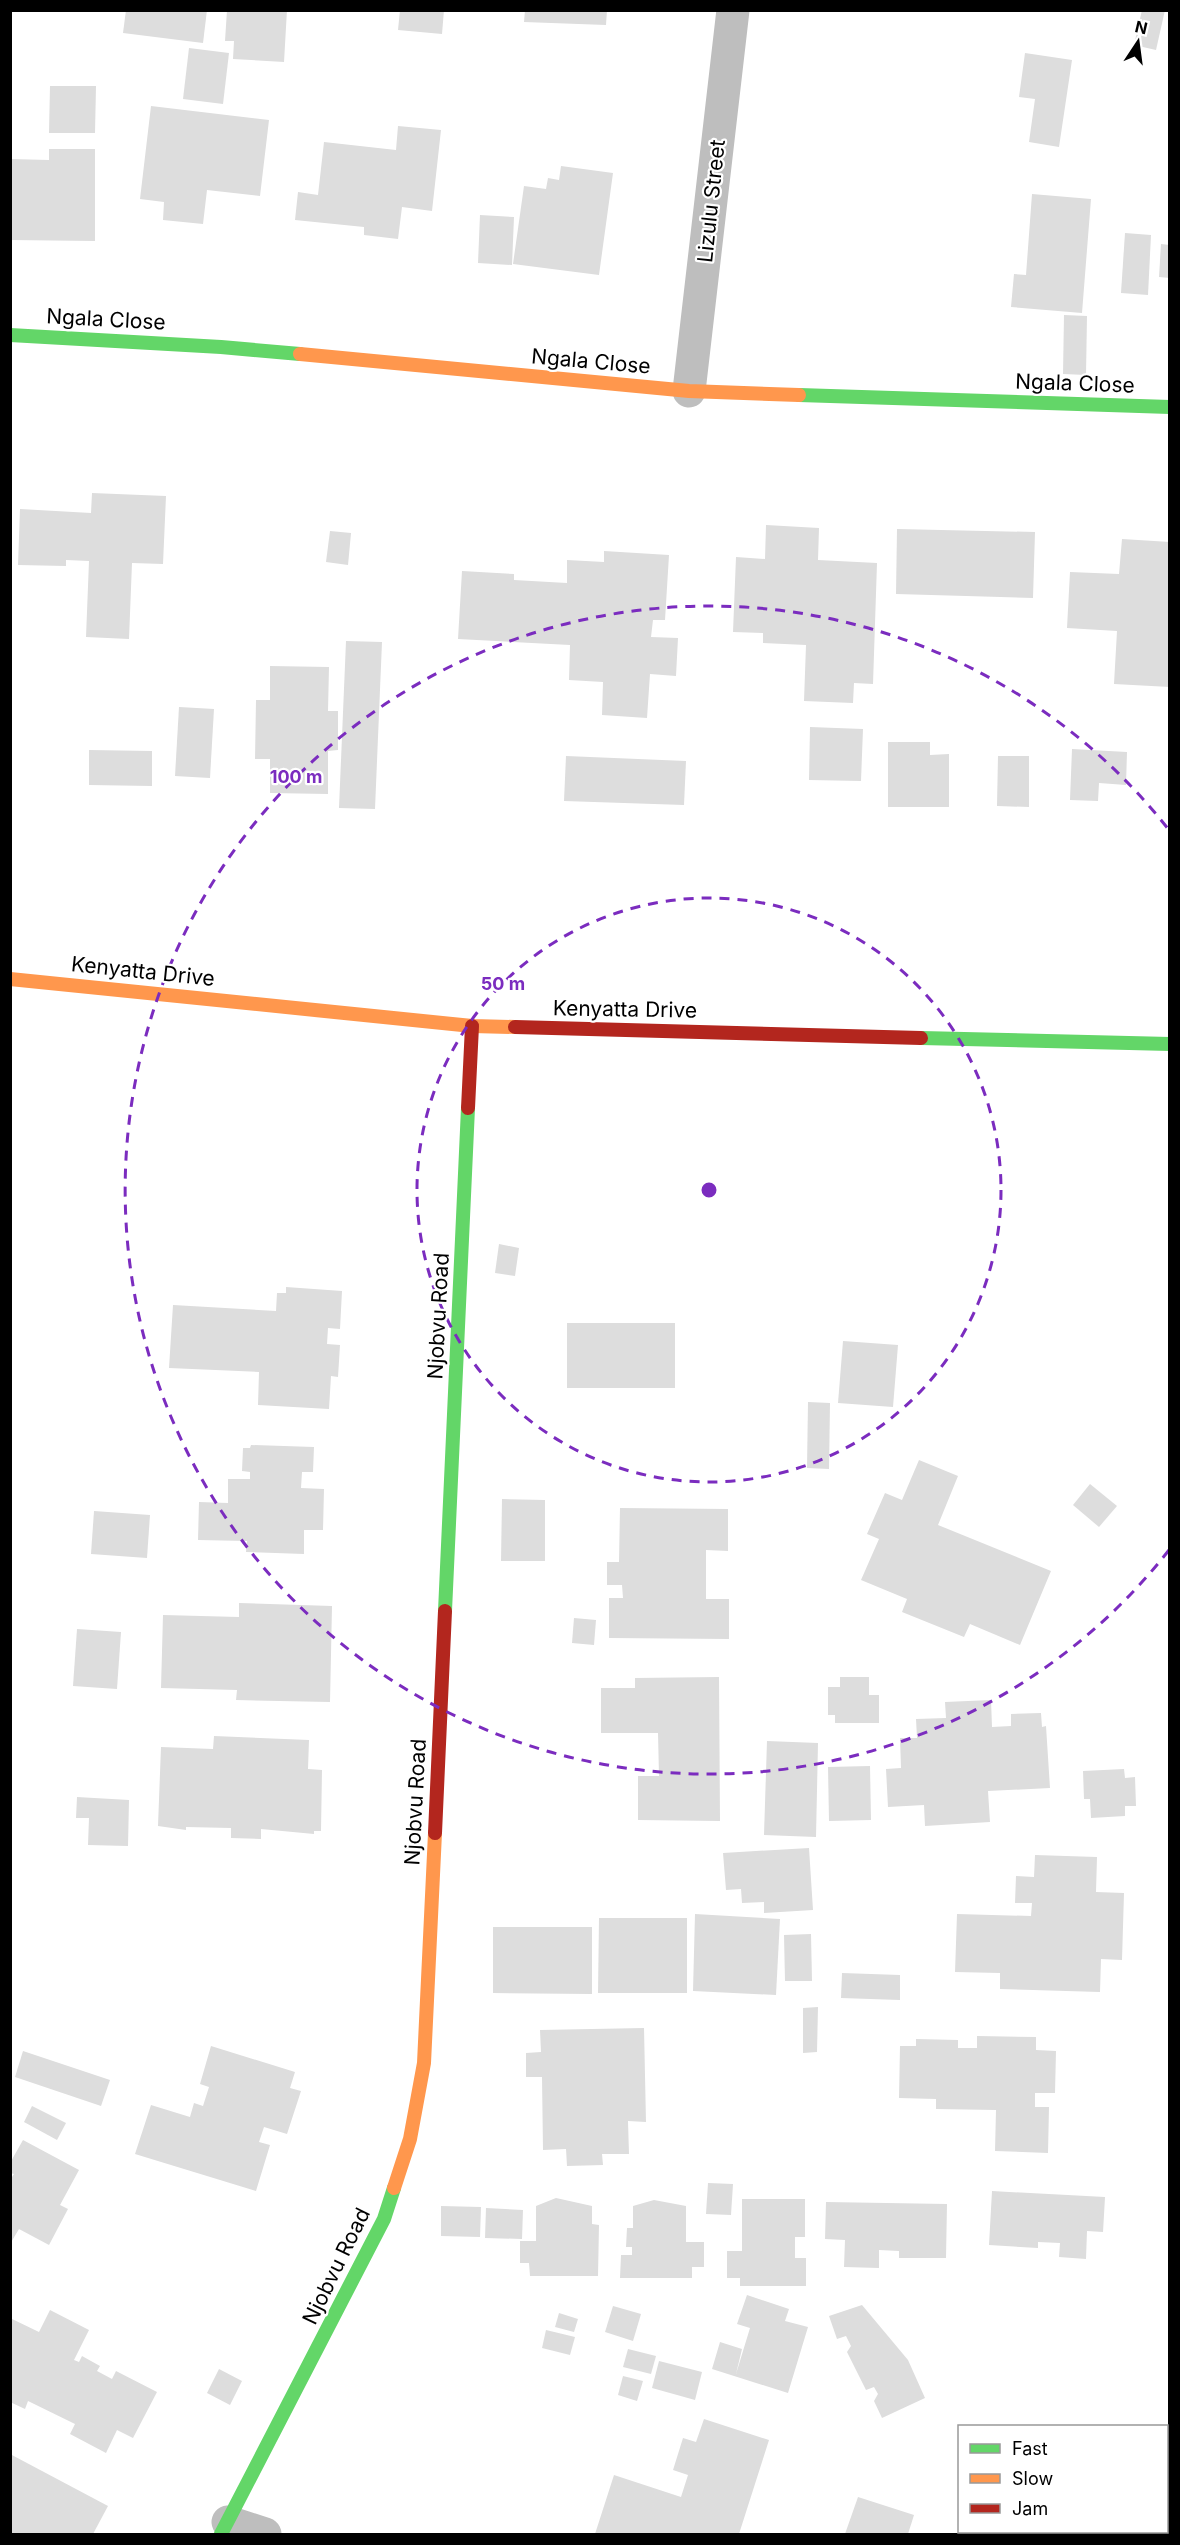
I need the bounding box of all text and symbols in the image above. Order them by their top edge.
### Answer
north arrow [1108,12,1168,72]
text: N [1133,16,1150,39]
street label: Lizulu Street [692,138,730,264]
street label: Ngala Close [46,303,166,335]
street label: Ngala Close [530,343,652,379]
street label: Ngala Close [1015,368,1135,398]
text: 100 m [270,766,322,787]
street label: Kenyatta Drive [70,951,216,991]
text: 50 m [481,973,525,994]
street label: Kenyatta Drive [553,995,697,1023]
centre of rings [699,1180,719,1200]
street label: Njobvu Road [422,1252,454,1380]
street label: Njobvu Road [399,1738,431,1866]
street label: Njobvu Road [297,2204,375,2328]
legend [958,2425,1168,2533]
text: Fast [1012,2438,1048,2459]
text: Slow [1012,2468,1053,2489]
text: Jam [1012,2498,1048,2519]

